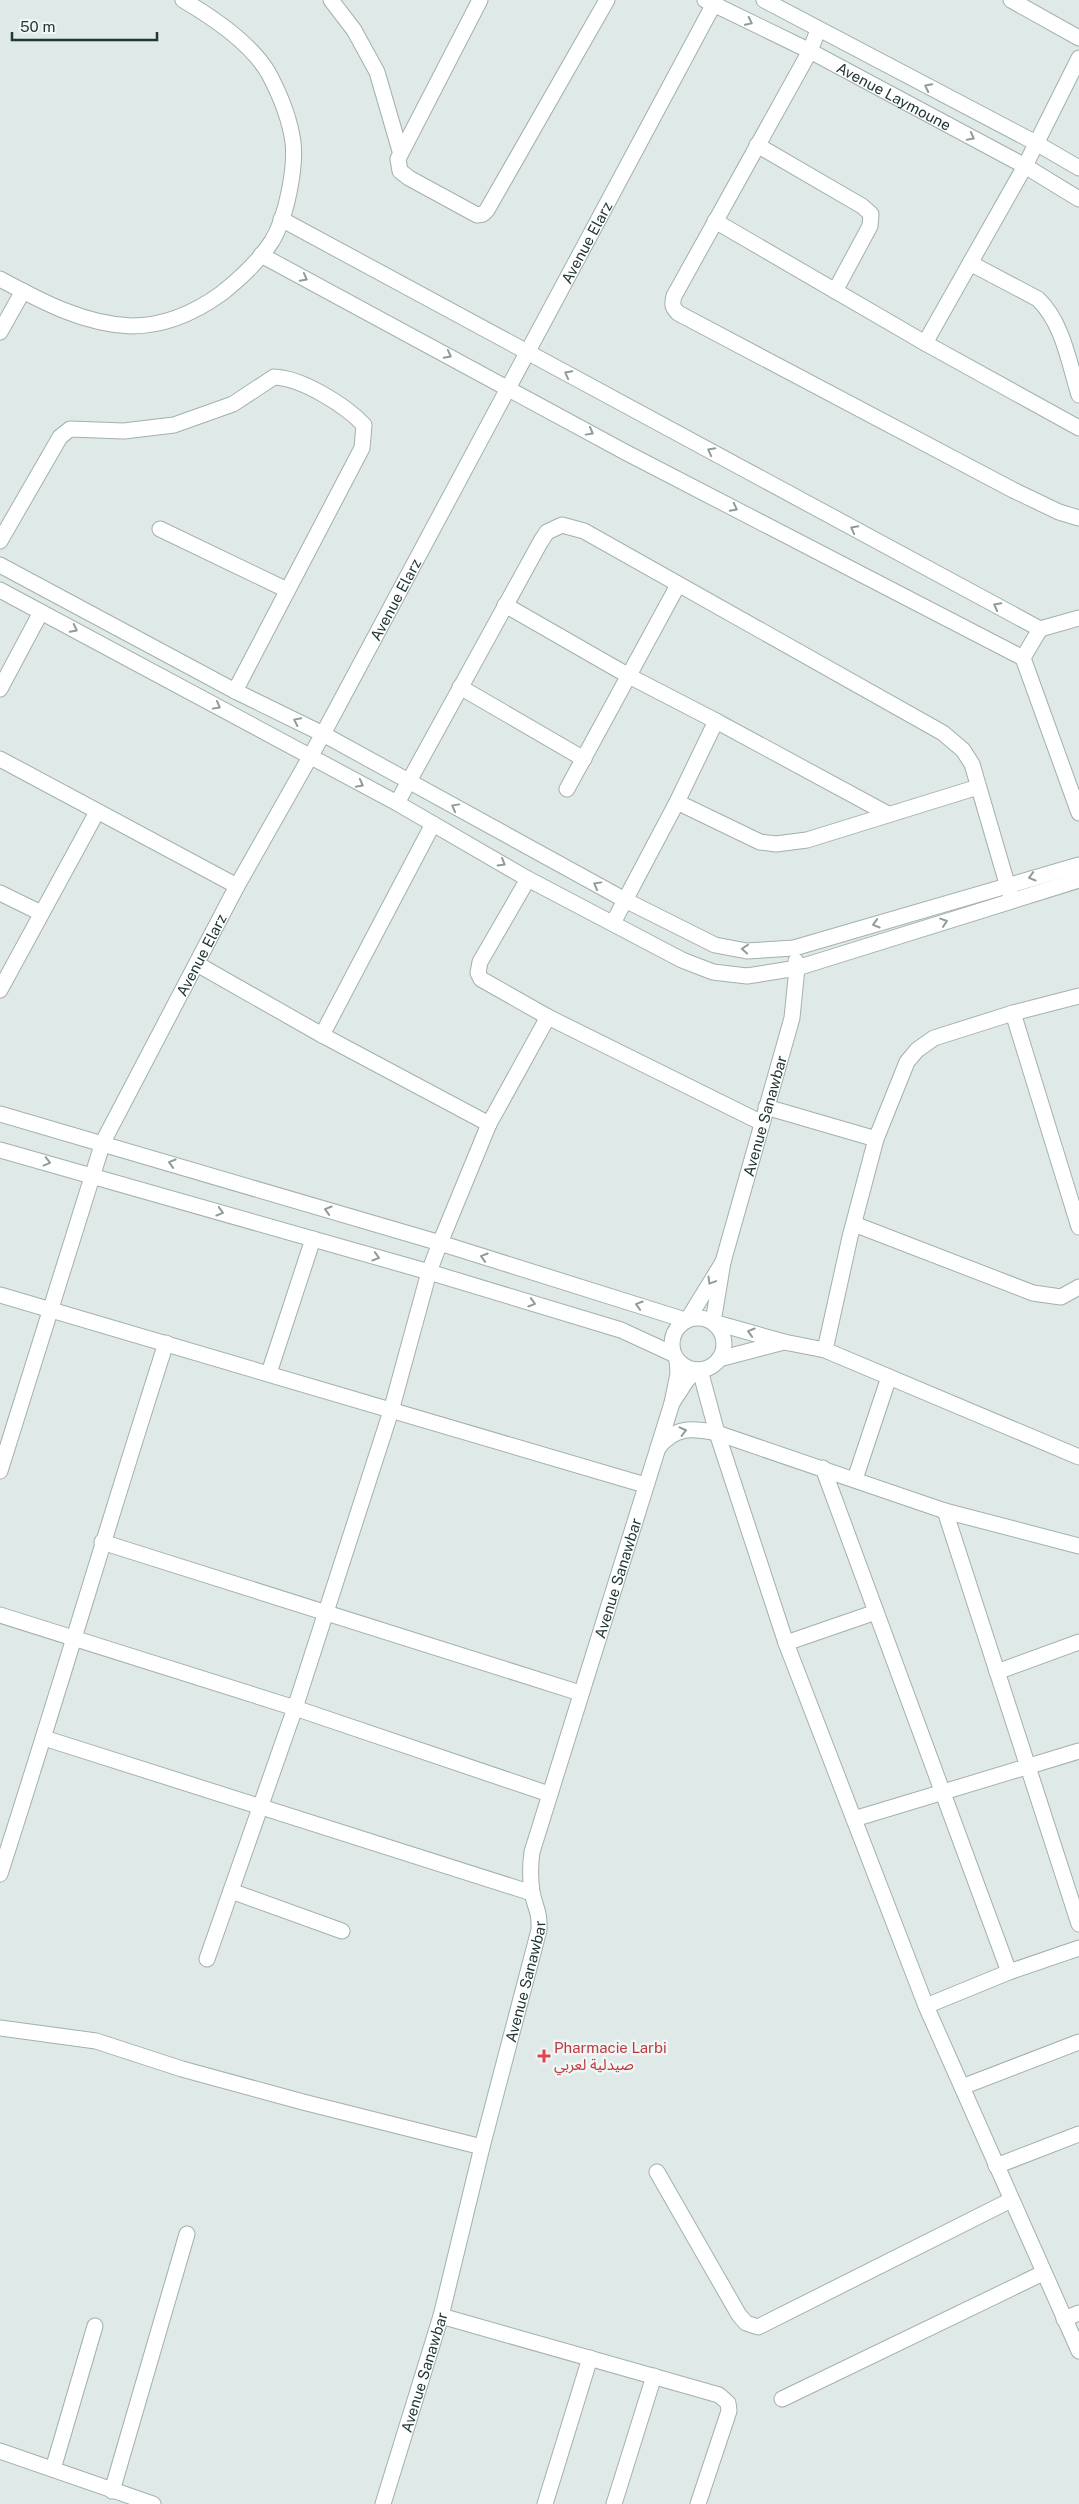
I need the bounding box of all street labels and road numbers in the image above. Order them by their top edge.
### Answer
street label: Avenue Laymoune [834,58,954,133]
street label: Avenue Elarz [557,199,615,286]
street label: Avenue Elarz [366,556,424,643]
street label: Avenue Elarz [173,911,229,999]
street label: Avenue Sanawbar [739,1053,790,1178]
street label: Avenue Sanawbar [591,1516,644,1640]
street label: Avenue Sanawbar [501,1920,548,2044]
street label: Avenue Sanawbar [397,2310,450,2434]

